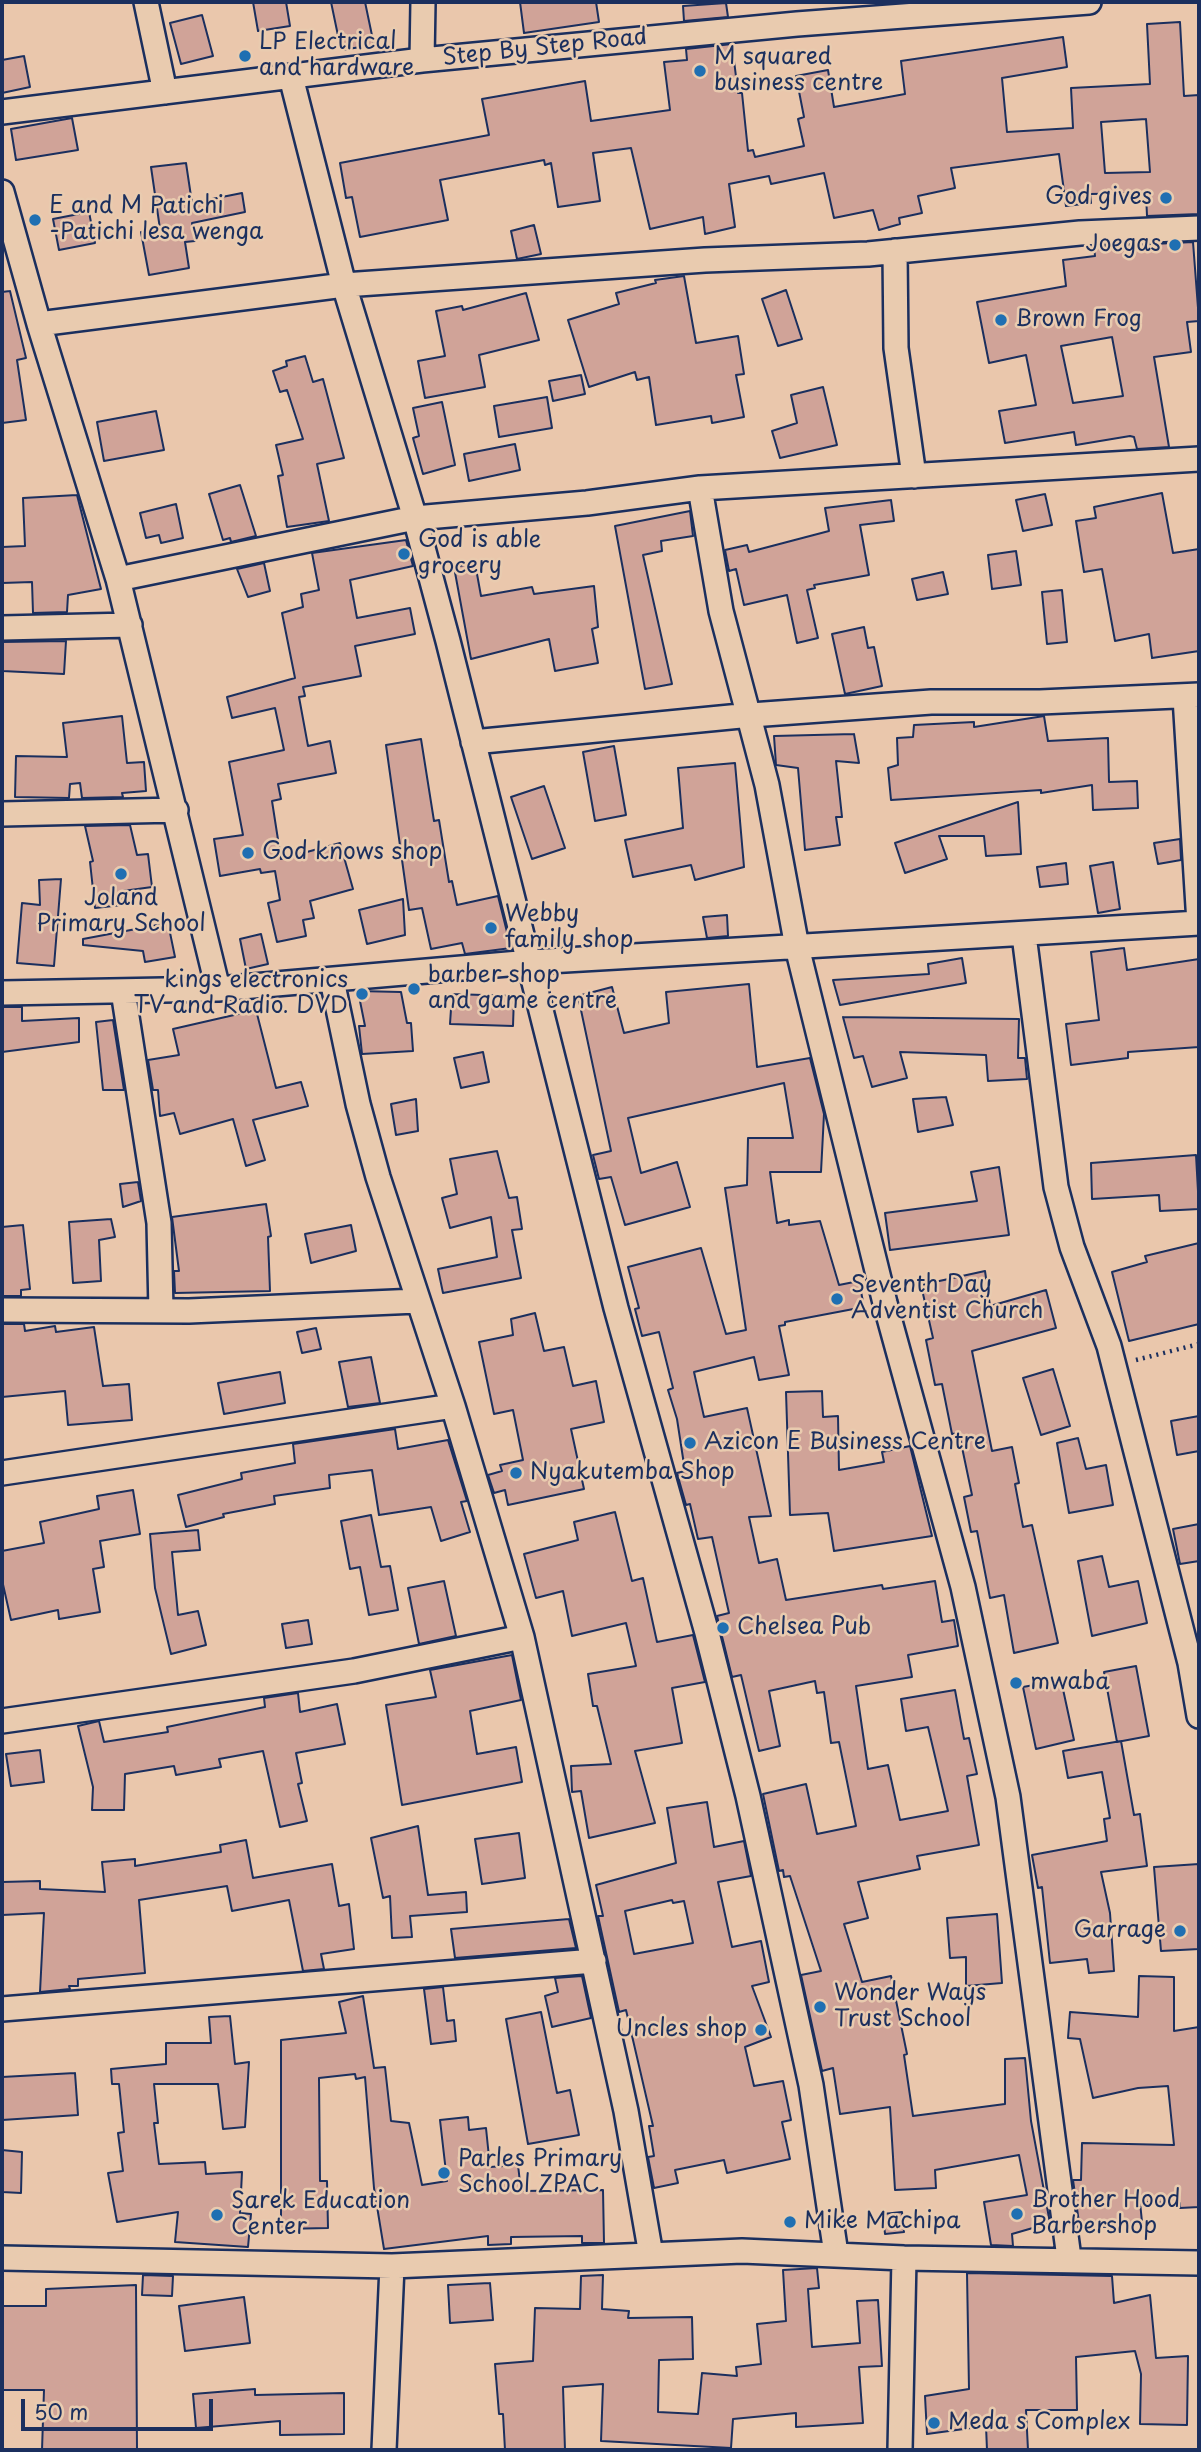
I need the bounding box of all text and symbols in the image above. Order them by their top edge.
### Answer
street label: Step By Step Road [441,24,649,72]
place label: LP Electrical and hardware [259,29,414,83]
place label: M squared business centre [714,44,883,98]
marker: LP Electrical and hardware [237,48,253,64]
marker: M squared business centre [692,63,708,79]
place label: God gives [1045,184,1152,212]
marker: God gives [1158,190,1174,206]
place label: E and M Patichi -Patichi lesa wenga [49,193,263,247]
marker: E and M Patichi -Patichi lesa wenga [27,212,43,228]
place label: Joegas [1085,231,1161,259]
marker: Joegas [1167,237,1183,253]
place label: Brown Frog [1015,306,1142,334]
marker: Brown Frog [993,312,1009,328]
place label: God is able grocery [418,527,541,581]
marker: God is able grocery [396,546,412,562]
place label: God knows shop [262,839,442,867]
marker: God knows shop [240,845,256,861]
marker: Joland Primary School [113,866,129,882]
place label: Joland Primary School [36,885,206,939]
place label: Webby family shop [505,901,633,955]
marker: Webby family shop [483,920,499,936]
place label: barber shop and game centre [428,962,617,1016]
place label: kings electronics TV and Radio. DVD [133,967,348,1021]
marker: barber shop and game centre [406,981,422,997]
marker: kings electronics TV and Radio. DVD [354,986,370,1002]
place label: Seventh Day Adventist Church [851,1272,1043,1326]
marker: Seventh Day Adventist Church [829,1291,845,1307]
place label: Azicon E Business Centre [704,1429,986,1457]
marker: Azicon E Business Centre [682,1435,698,1451]
place label: Nyakutemba Shop [530,1459,735,1487]
marker: Nyakutemba Shop [508,1465,524,1481]
place label: Chelsea Pub [737,1614,871,1642]
marker: Chelsea Pub [715,1620,731,1636]
place label: mwaba [1030,1669,1110,1697]
marker: mwaba [1008,1675,1024,1691]
place label: Garrage [1073,1917,1166,1945]
marker: Garrage [1172,1923,1188,1939]
place label: Wonder Ways Trust School [834,1980,986,2034]
marker: Wonder Ways Trust School [812,1999,828,2015]
place label: Uncles shop [616,2016,747,2044]
marker: Uncles shop [753,2022,769,2038]
place label: Parles Primary School ZPAC [458,2146,622,2200]
marker: Parles Primary School ZPAC [436,2165,452,2181]
place label: Brother Hood Barbershop [1031,2187,1180,2241]
place label: Sarek Education Center [231,2188,410,2242]
marker: Brother Hood Barbershop [1009,2206,1025,2222]
marker: Sarek Education Center [209,2207,225,2223]
place label: Mike Machipa [804,2208,960,2236]
marker: Mike Machipa [782,2214,798,2230]
scale bar [24,2386,217,2430]
text: 50 m [34,2395,88,2427]
place label: Meda s Complex [948,2409,1130,2437]
marker: Meda s Complex [926,2415,942,2431]

